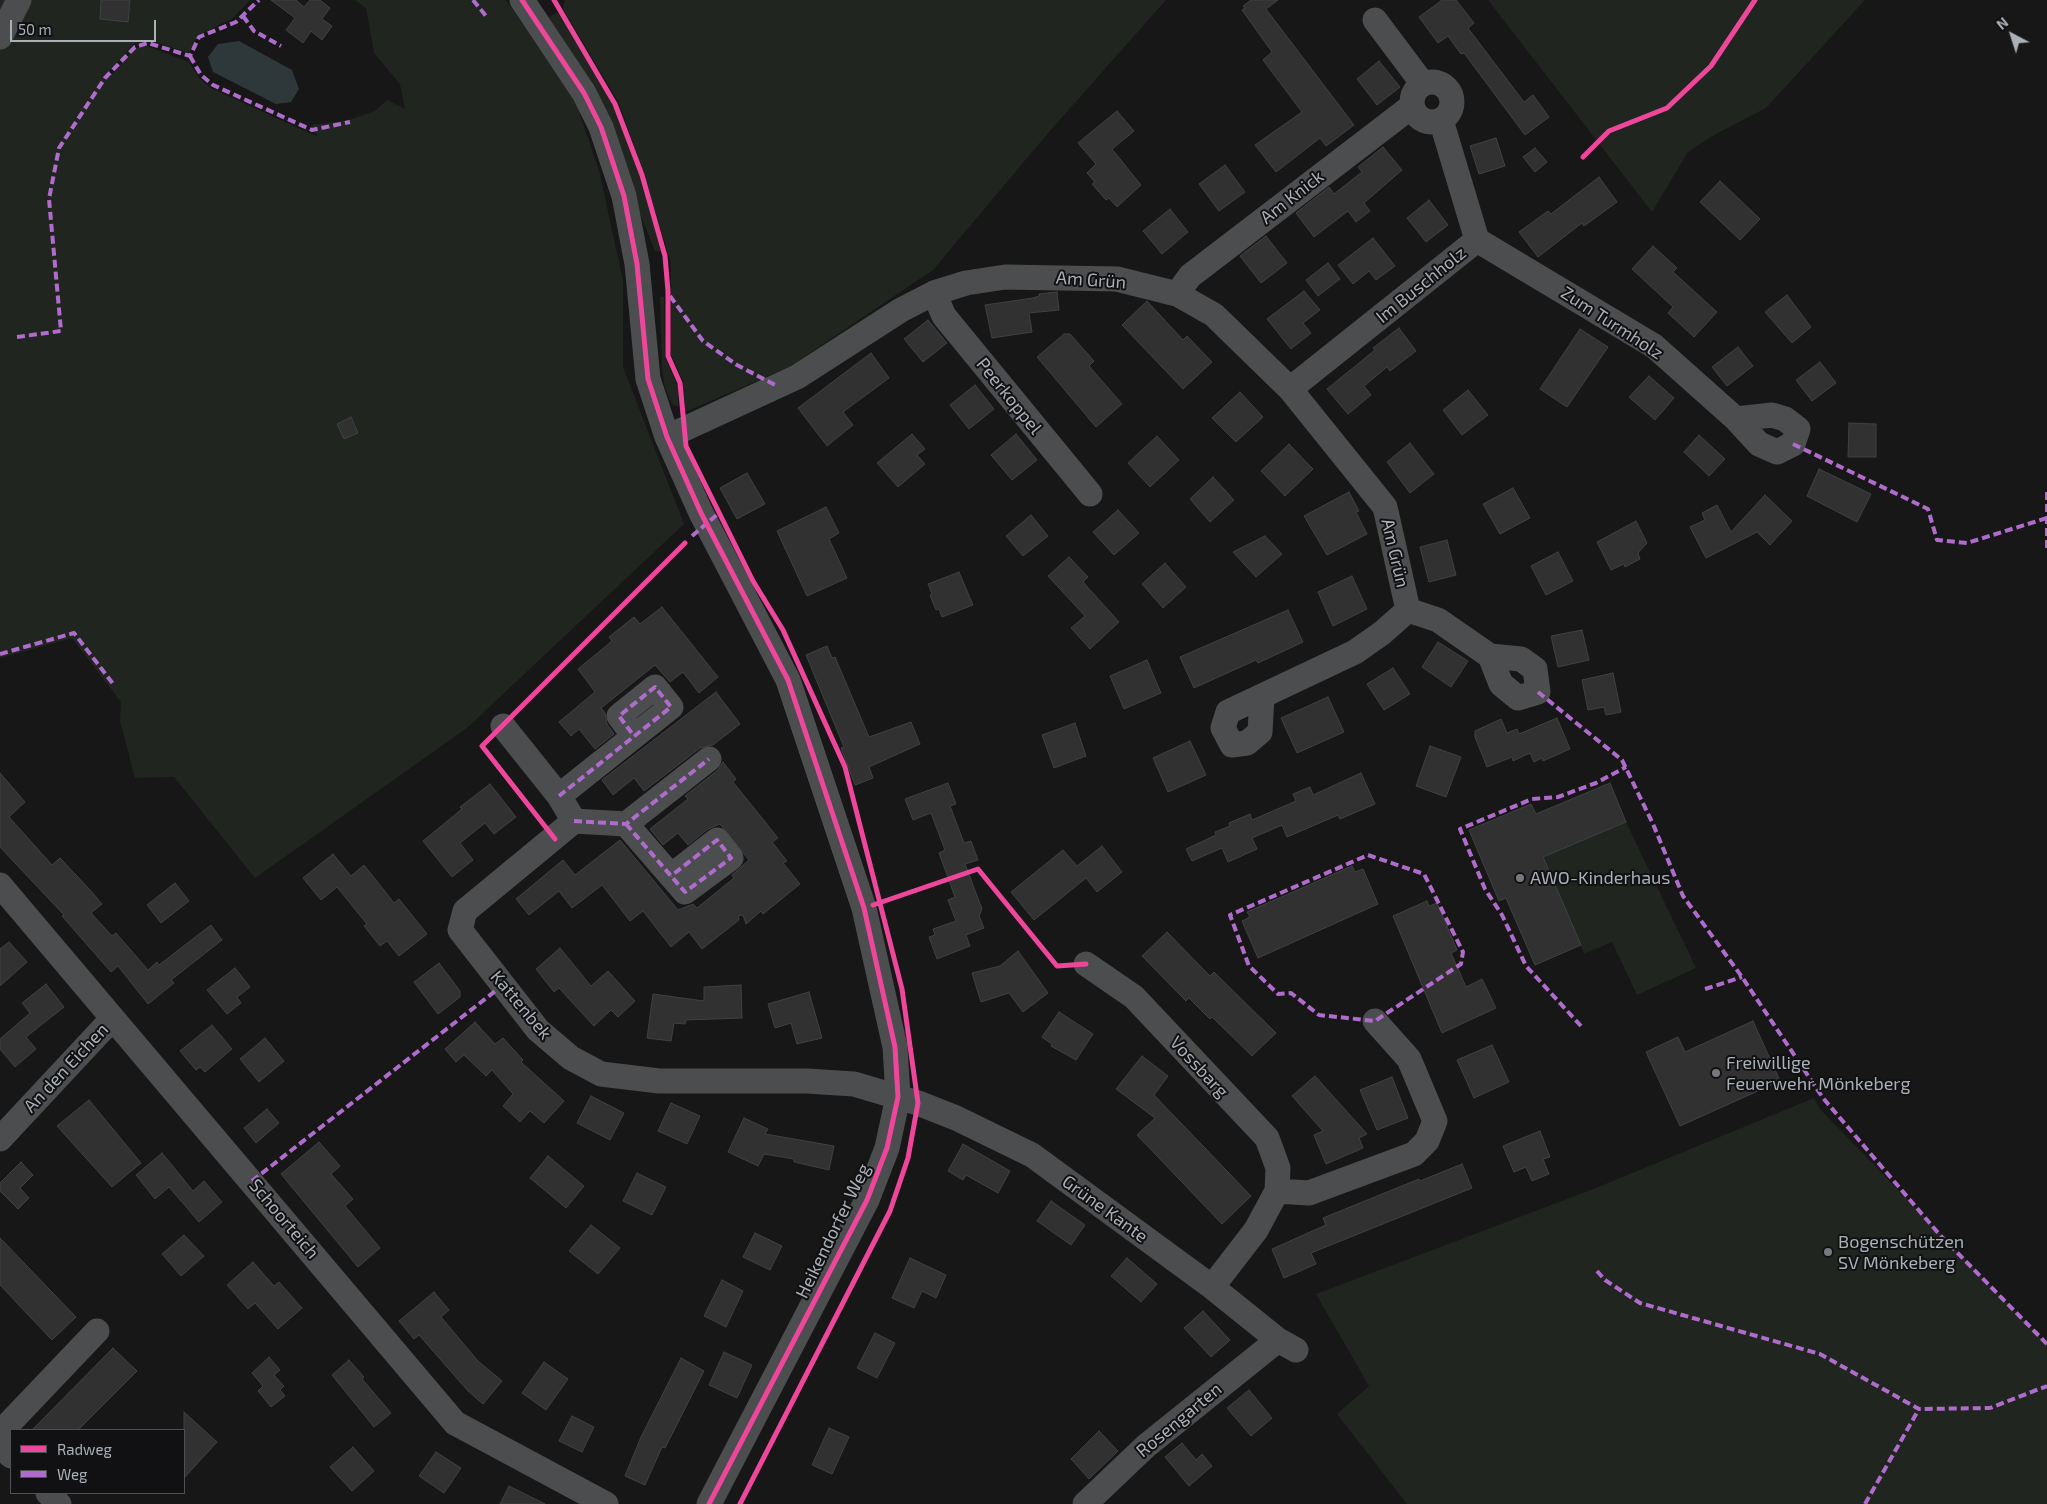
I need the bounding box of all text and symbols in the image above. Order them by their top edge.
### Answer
scale bar [12,10,159,42]
north arrow [1987,10,2037,60]
text: N [1993,13,2011,33]
text: 50 m [18,20,52,38]
street label: Am Knick [1256,166,1328,228]
street label: Im Buschholz [1372,242,1470,328]
street label: Am Grün [1055,267,1127,293]
street label: Zum Turmholz [1557,282,1667,364]
street label: Peerkoppel [972,353,1046,439]
street label: Am Grün [1377,516,1413,590]
place label: AWO-Kinderhaus [1530,867,1670,889]
marker: AWO-Kinderhaus [1514,872,1526,884]
street label: Kattenbek [486,966,556,1044]
street label: An den Eichen [19,1019,113,1117]
street label: Vossbarg [1165,1032,1233,1102]
place label: Freiwillige Feuerwehr Mönkeberg [1726,1052,1910,1094]
marker: Freiwillige Feuerwehr Mönkeberg [1710,1067,1722,1079]
street label: Heikendorfer Weg [791,1160,875,1302]
street label: Grüne Kante [1058,1171,1152,1247]
street label: Schoorteich [244,1175,324,1263]
place label: Bogenschützen SV Mönkeberg [1838,1231,1964,1274]
marker: Bogenschützen SV Mönkeberg [1822,1246,1834,1258]
street label: Rosengarten [1132,1378,1226,1462]
legend [10,1429,185,1494]
text: Radweg [57,1440,112,1458]
text: Weg [57,1465,87,1483]

